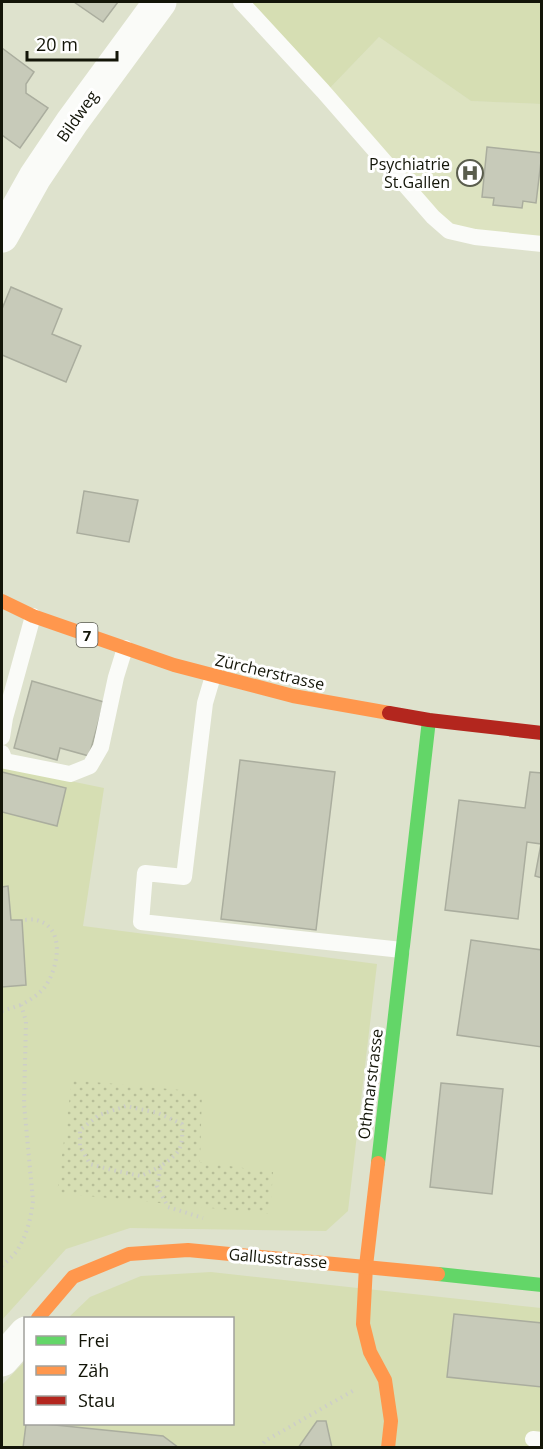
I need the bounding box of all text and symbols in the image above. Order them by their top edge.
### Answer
scale bar [27,24,117,62]
text: 20 m [36,32,78,56]
street label: Bildweg [51,86,103,146]
place label: Psychiatrie St.Gallen [369,153,450,193]
hospital icon: Psychiatrie St.Gallen [455,158,485,188]
road number: 7 [76,623,98,647]
street label: Zürcherstrasse [213,649,327,695]
street label: Othmarstrasse [352,1027,388,1141]
street label: Gallusstrasse [228,1243,328,1273]
legend [24,1317,234,1425]
text: Frei [78,1328,109,1352]
text: Zäh [78,1358,109,1382]
text: Stau [78,1388,115,1412]

